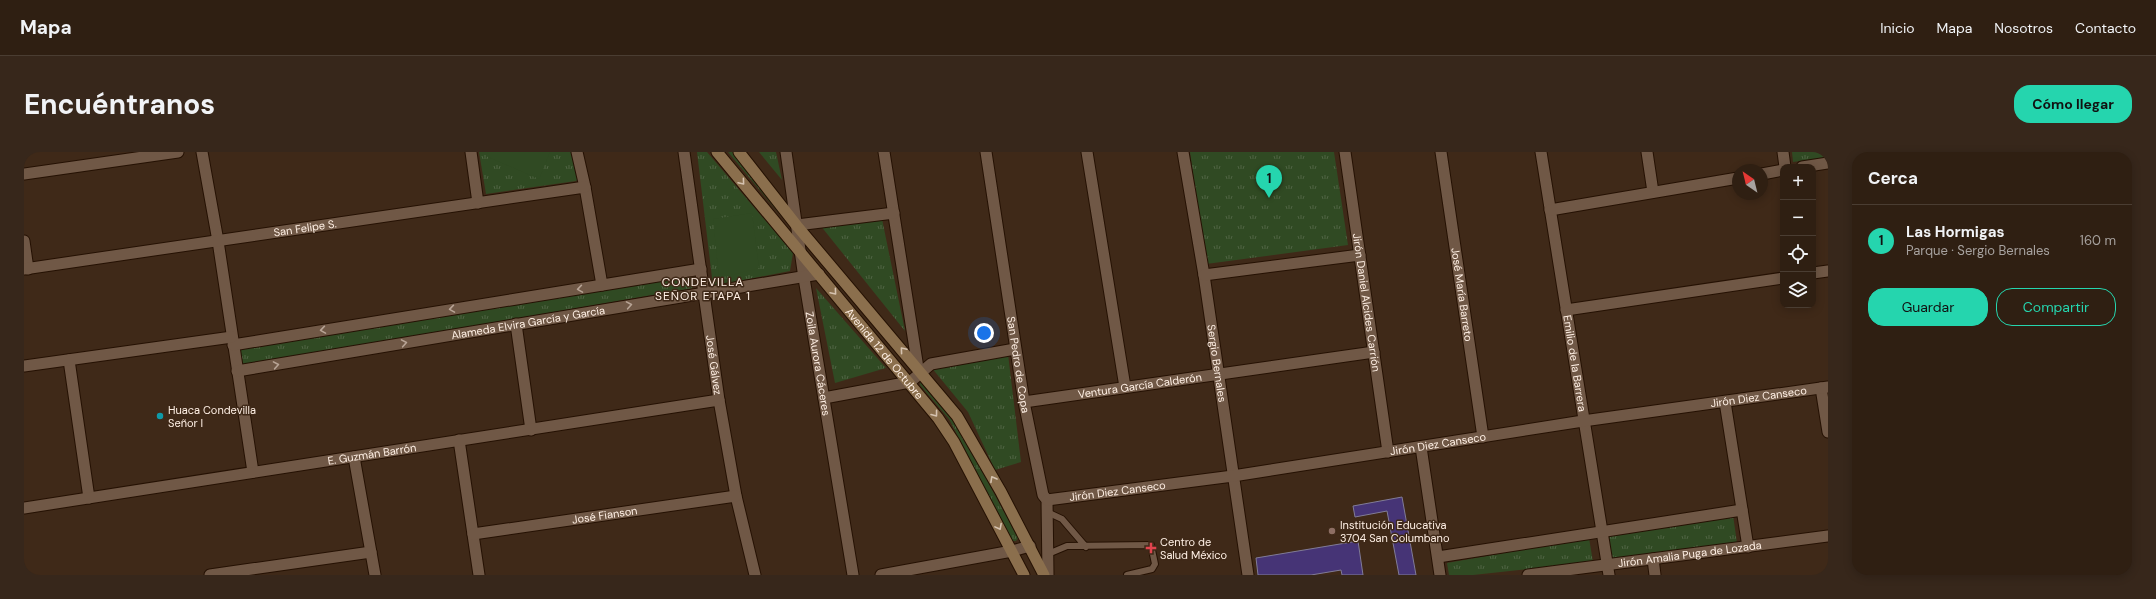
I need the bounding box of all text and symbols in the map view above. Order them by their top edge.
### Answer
text: Mapa [20,15,72,40]
text: Inicio [1880,19,1915,37]
text: Mapa [1937,19,1972,37]
text: Nosotros [1994,19,2053,37]
text: Contacto [2075,19,2136,37]
button: Cómo llegar [2014,85,2132,123]
text: Encuéntranos [24,86,215,123]
north arrow [1732,164,1768,200]
map controls [1780,164,1816,308]
button: + [1780,164,1816,200]
pin: 1 [1256,165,1282,198]
text: Cerca [1868,167,1918,189]
one-way arrow [737,177,744,185]
button: − [1780,200,1816,236]
street label: San Felipe S. [273,216,337,239]
text: Las Hormigas [1906,222,2005,242]
street label: Jirón Daniel Alcides Carrión [1350,232,1383,373]
text: 1 [1879,232,1883,249]
text: 160 m [2080,232,2116,249]
button: locate [1780,236,1816,272]
text: Parque · Sergio Bernales [1906,242,2050,259]
street label: José María Barreto [1448,247,1476,342]
button: layers [1780,272,1816,308]
district label: CONDEVILLA SEÑOR ETAPA 1 [655,274,751,304]
one-way arrow [577,284,583,293]
one-way arrow [830,288,837,295]
button: Guardar [1868,288,1988,326]
button: Compartir [1996,288,2116,326]
one-way arrow [626,301,632,310]
street label: Alameda Elvira García y García [450,303,606,342]
one-way arrow [448,305,455,313]
street label: Avenida 12 de Octubre [842,305,926,402]
street label: Zoila Aurora Cáceres [803,310,834,417]
street label: Emilio de la Barrera [1560,314,1590,413]
street label: San Pedro de Copa [1004,315,1033,414]
your location [974,323,994,343]
street label: Sergio Bernales [1204,323,1230,403]
one-way arrow [320,325,326,334]
street label: José Gálvez [703,334,725,396]
one-way arrow [401,339,407,348]
one-way arrow [900,347,907,355]
one-way arrow [273,361,279,370]
street label: Ventura García Calderón [1077,370,1203,401]
street label: Jirón Diez Canseco [1709,383,1808,410]
place label: Huaca Condevilla Señor I [168,403,256,430]
one-way arrow [930,410,937,417]
marker: Huaca Condevilla Señor I [155,411,165,421]
street label: Jirón Diez Canseco [1389,429,1487,458]
street label: E. Guzmán Barrón [327,440,417,468]
one-way arrow [991,475,998,483]
street label: Jirón Diez Canseco [1068,478,1166,504]
street label: José Fianson [571,503,638,527]
place label: Institución Educativa 3704 San Columbano [1340,518,1449,545]
one-way arrow [994,523,1002,530]
marker: Institución Educativa 3704 San Columbano [1327,526,1337,536]
place label: Centro de Salud México [1160,535,1227,562]
street label: Jirón Amalia Puga de Lozada [1617,538,1762,570]
marker: Centro de Salud México [1145,542,1157,554]

